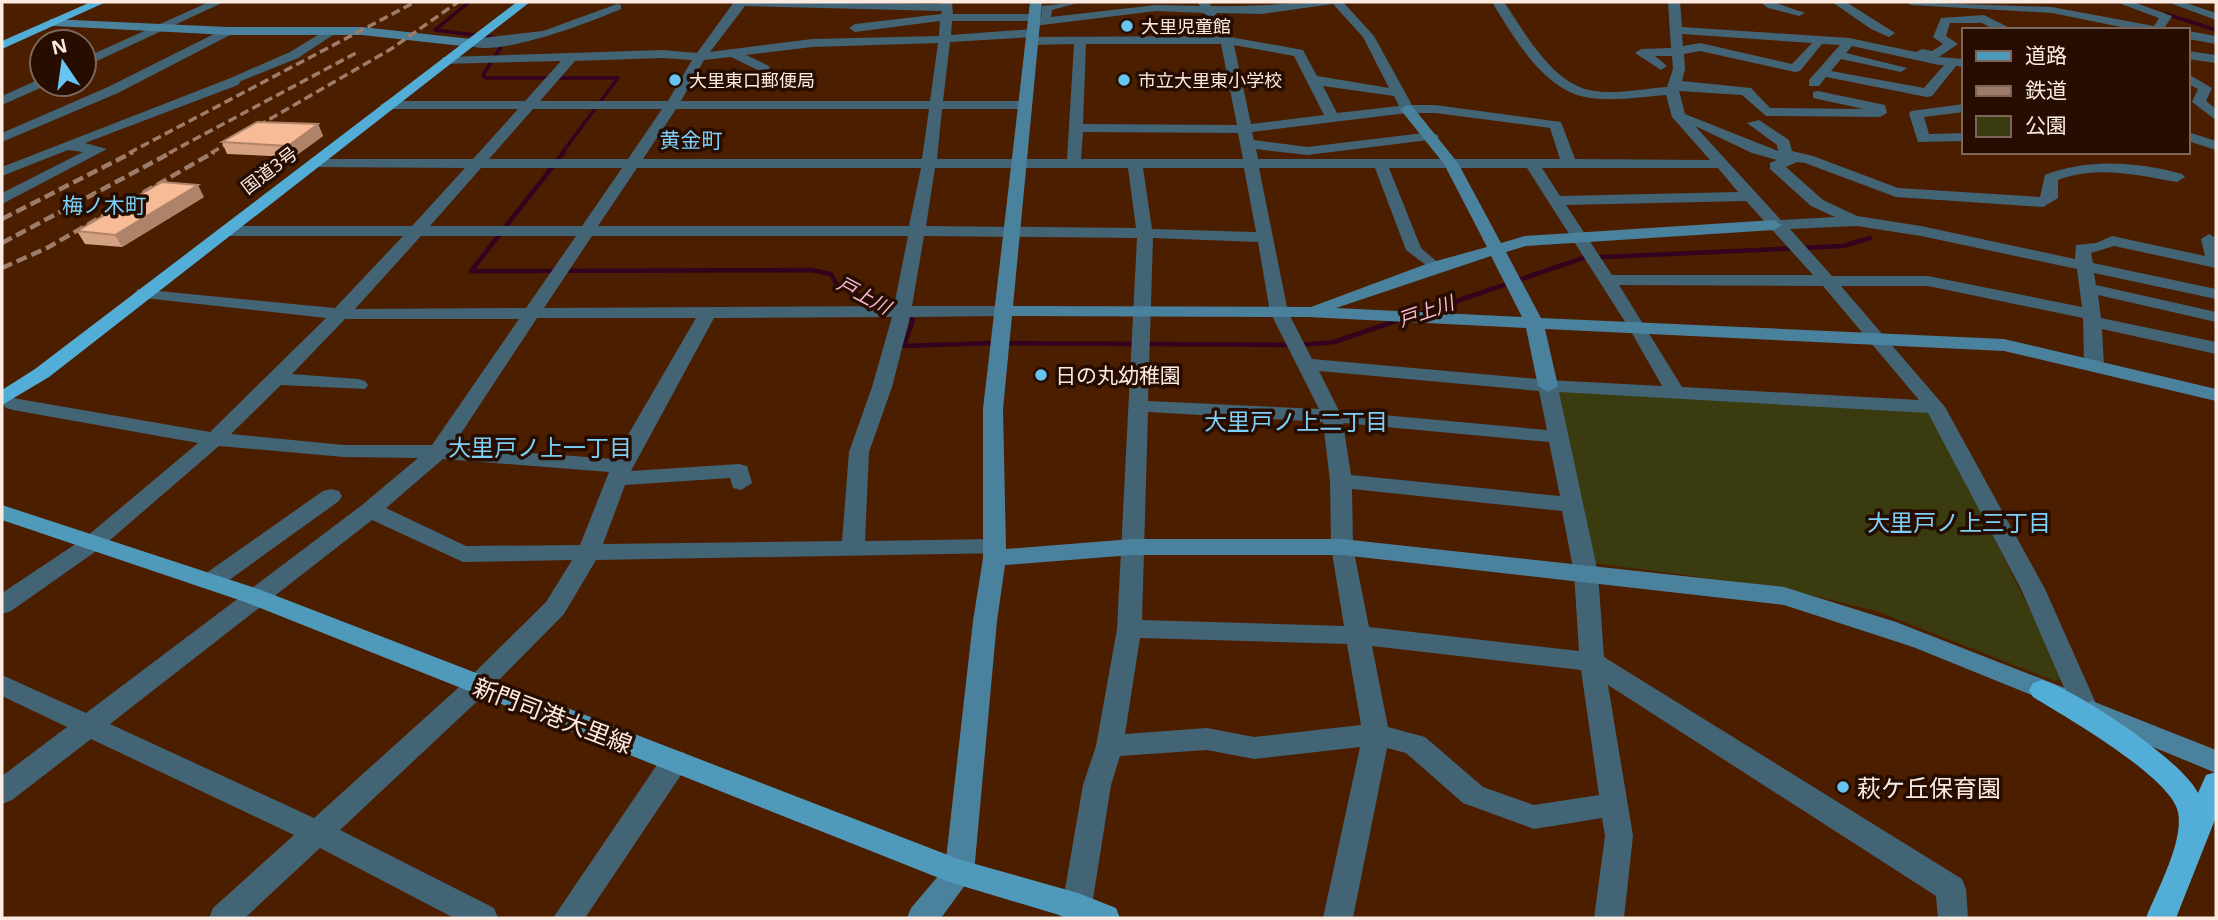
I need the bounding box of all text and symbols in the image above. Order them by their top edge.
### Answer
place label: 大里児童館 [1141,14,1231,38]
marker: 大里児童館 [1119,18,1135,34]
north arrow [28,28,98,98]
legend [1962,28,2190,154]
text: N [49,32,70,61]
text: 道路 [2025,41,2067,69]
place label: 大里東口郵便局 [689,68,815,92]
place label: 市立大里東小学校 [1138,68,1282,92]
marker: 大里東口郵便局 [667,72,683,88]
marker: 市立大里東小学校 [1116,72,1132,88]
text: 鉄道 [2025,76,2067,104]
text: 公園 [2025,111,2067,139]
district label: 黄金町 [660,126,723,154]
street label: 国道3号 [236,141,302,199]
district label: 梅ノ木町 [62,191,146,219]
water label: 戸上川 [833,270,897,321]
water label: 戸上川 [1395,289,1459,333]
place label: 日の丸幼稚園 [1055,361,1181,389]
marker: 日の丸幼稚園 [1033,367,1049,383]
district label: 大里戸ノ上二丁目 [1204,405,1388,437]
district label: 大里戸ノ上一丁目 [448,431,632,463]
district label: 大里戸ノ上三丁目 [1867,506,2051,538]
street label: 新門司港大里線 [469,669,637,761]
place label: 萩ケ丘保育園 [1857,771,2001,804]
marker: 萩ケ丘保育園 [1835,779,1851,795]

